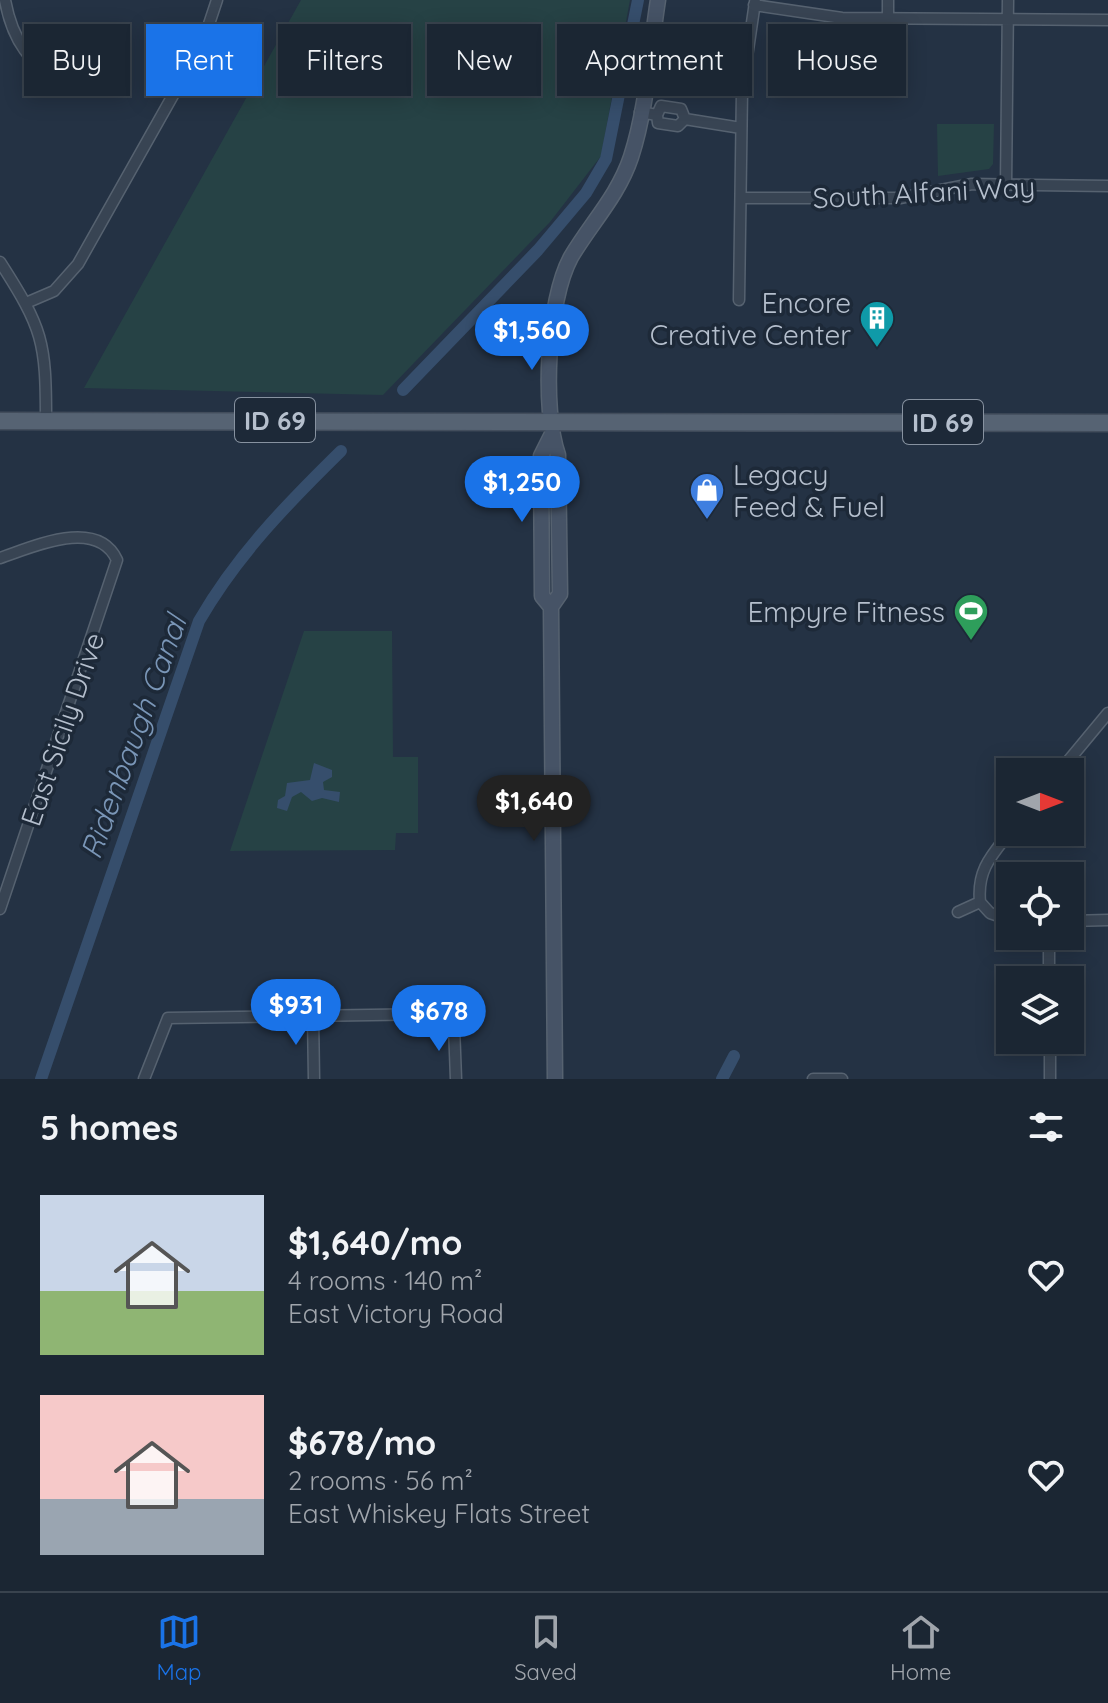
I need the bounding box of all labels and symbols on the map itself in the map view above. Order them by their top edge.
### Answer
street label: South Alfani Way [812,169,1036,215]
place label: Encore Creative Center [650,285,851,352]
building icon: Encore Creative Center [858,299,896,349]
pin: $1,560 [467,304,597,372]
road number: ID 69 [235,398,315,442]
road number: ID 69 [903,400,983,444]
pin: $1,250 [457,456,587,524]
place label: Legacy Feed & Fuel [733,457,885,524]
shop icon: Legacy Feed & Fuel [688,471,726,521]
sports icon: Empyre Fitness [952,592,990,642]
place label: Empyre Fitness [747,594,945,629]
water label: Ridenbaugh Canal [71,607,196,864]
street label: East Sicily Drive [13,628,111,830]
north arrow [996,758,1084,846]
pin: $1,640 [469,775,599,843]
pin: $931 [249,979,343,1047]
pin: $678 [392,985,486,1053]

